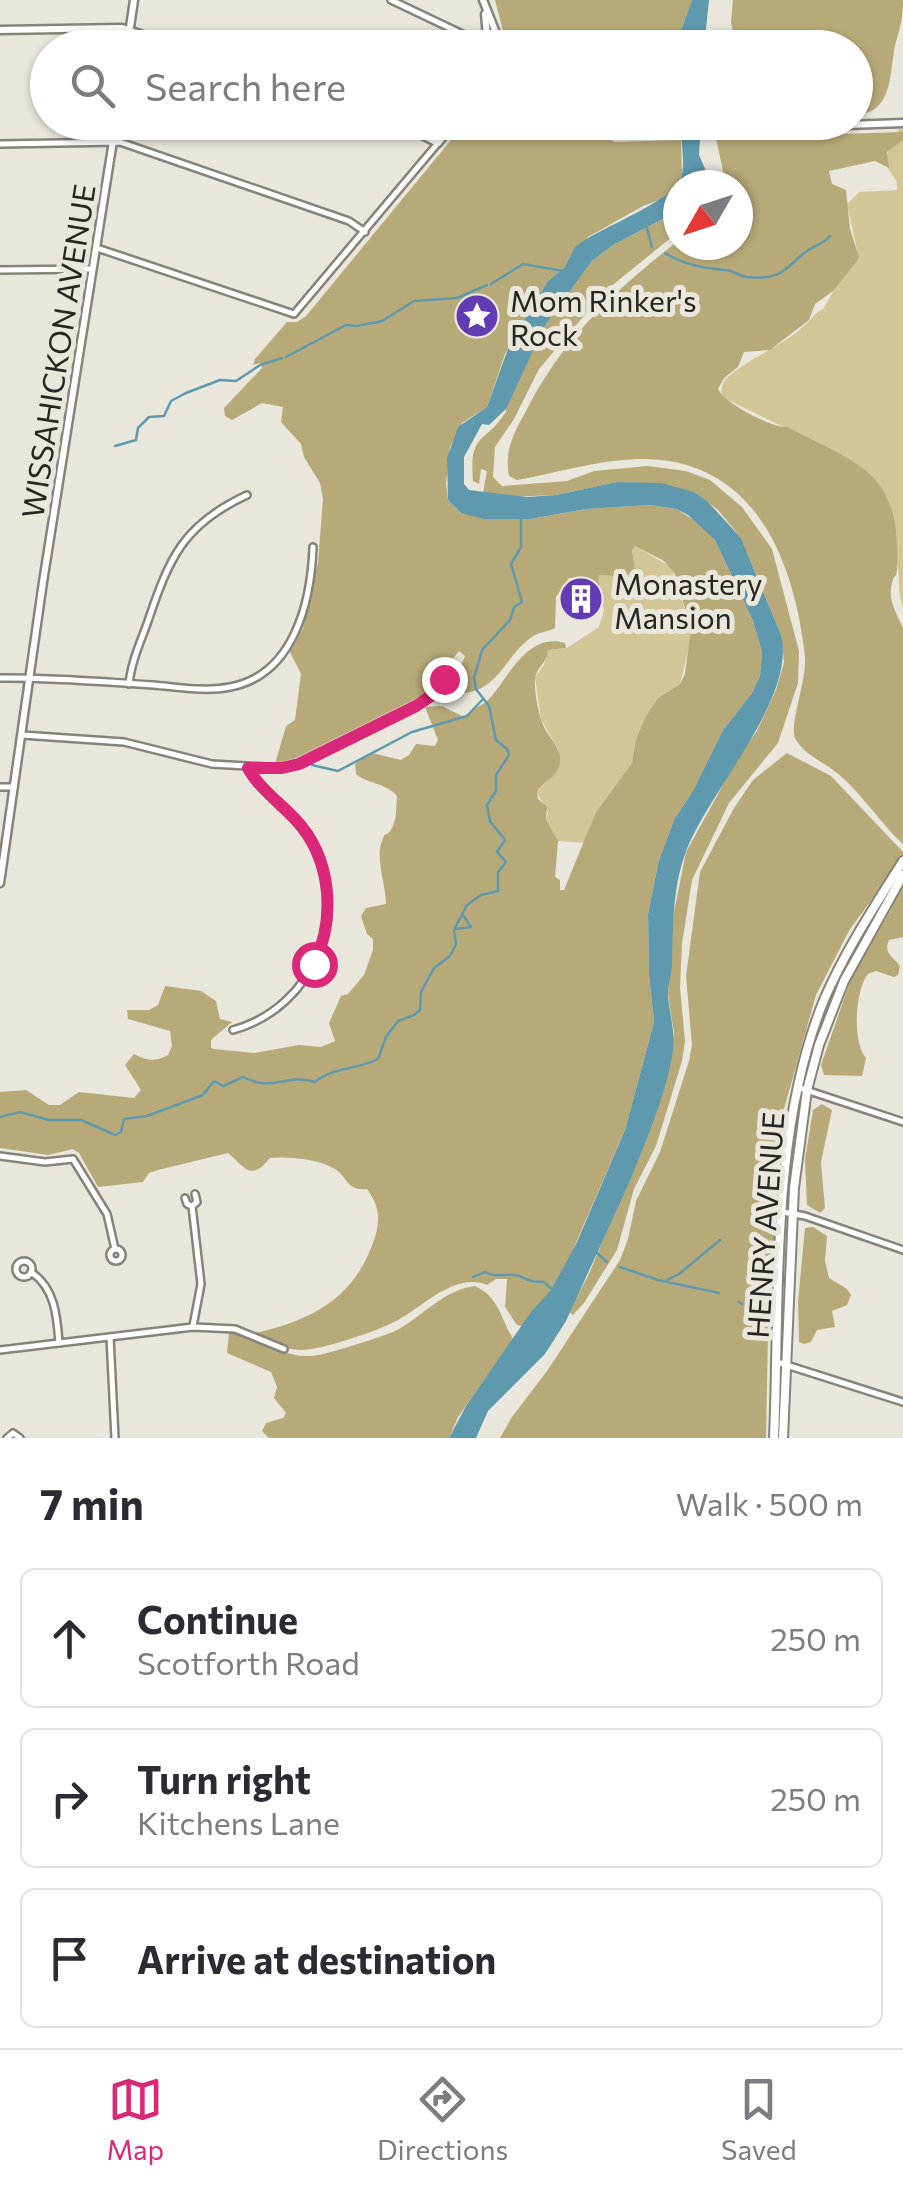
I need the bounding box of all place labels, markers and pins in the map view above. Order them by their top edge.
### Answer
place label: Mom Rinker's Rock [510,281,697,352]
place icon: Mom Rinker's Rock [454,293,500,339]
place label: Monastery Mansion [614,564,762,635]
building icon: Monastery Mansion [558,576,604,622]

